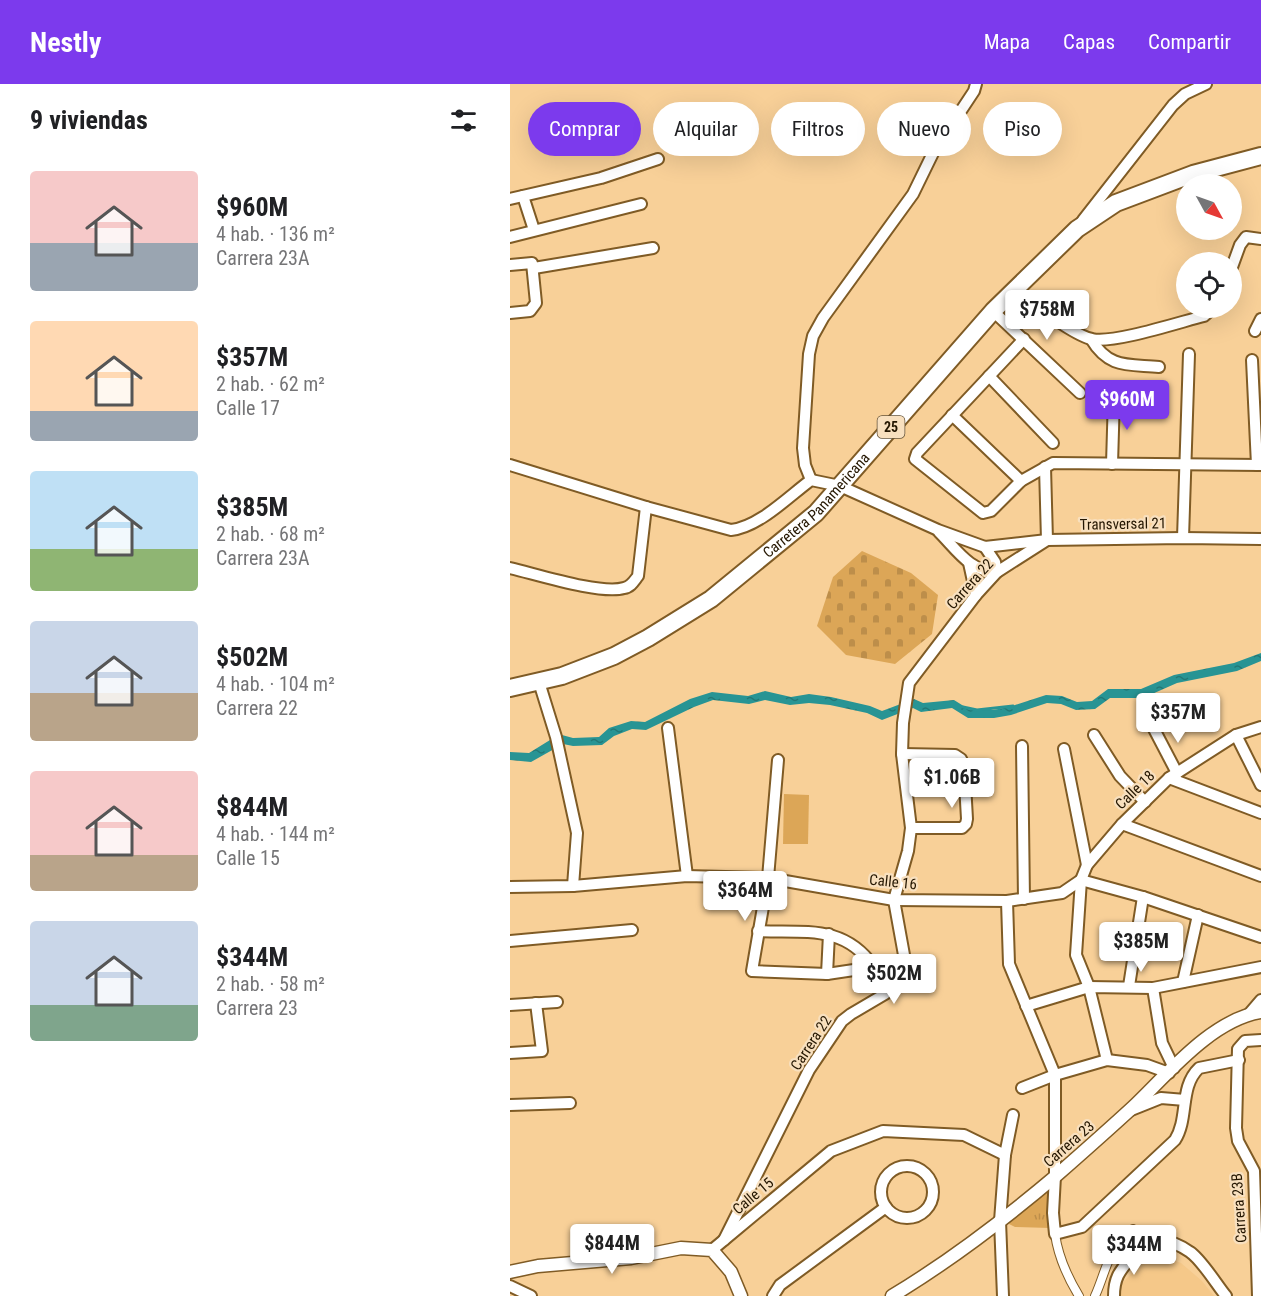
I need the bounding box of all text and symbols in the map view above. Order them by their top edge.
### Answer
text: Nestly [30,26,101,59]
text: Mapa [984,30,1030,54]
text: Capas [1063,30,1115,54]
text: Compartir [1148,30,1231,54]
chip: Comprar [528,102,641,156]
chip: Alquilar [653,102,759,156]
chip: Filtros [771,102,865,156]
chip: Nuevo [877,102,971,156]
chip: Piso [983,102,1062,156]
icon: filters [447,104,480,137]
text: 9 viviendas [30,105,148,135]
north arrow [1176,174,1242,240]
map controls [1176,174,1242,318]
text: $960M [216,192,288,222]
icon: home [78,195,150,267]
text: 4 hab. · 136 m² [216,222,335,246]
text: Carrera 23A [216,246,309,270]
button: locate [1176,252,1242,318]
pin: $758M [1005,290,1089,341]
text: $758M [1019,297,1075,321]
text: $357M [216,342,288,372]
icon: home [78,345,150,417]
text: 2 hab. · 62 m² [216,372,325,396]
pin: $960M [1085,380,1169,431]
text: $960M [1099,387,1155,411]
text: Calle 17 [216,396,280,420]
road number: 25 [878,416,904,438]
street label: Carretera Panamericana [759,449,874,562]
text: $385M [216,492,288,522]
icon: home [78,495,150,567]
street label: Transversal 21 [1080,514,1166,534]
text: 2 hab. · 68 m² [216,522,325,546]
text: Carrera 23A [216,546,309,570]
street label: Carrera 22 [943,555,997,613]
text: $502M [216,642,288,672]
icon: home [78,645,150,717]
text: 4 hab. · 104 m² [216,672,335,696]
pin: $357M [1136,693,1220,744]
text: Carrera 22 [216,696,298,720]
text: $357M [1150,700,1206,724]
pin: $1.06B [903,758,1001,809]
text: $1.06B [923,765,981,789]
street label: Calle 18 [1112,767,1158,813]
text: $844M [216,792,288,822]
icon: home [78,795,150,867]
text: 4 hab. · 144 m² [216,822,335,846]
text: Calle 15 [216,846,280,870]
pin: $364M [703,871,787,922]
street label: Calle 16 [868,871,918,893]
text: $364M [717,878,773,902]
pin: $385M [1099,922,1183,973]
text: $385M [1113,929,1169,953]
text: $344M [216,942,288,972]
icon: home [78,945,150,1017]
pin: $502M [852,954,936,1005]
text: $502M [866,961,922,985]
text: 2 hab. · 58 m² [216,972,325,996]
text: Carrera 23 [216,996,298,1020]
street label: Carrera 22 [787,1012,835,1074]
street label: Carrera 23 [1040,1117,1098,1171]
street label: Carrera 23B [1228,1173,1250,1243]
street label: Calle 15 [729,1174,777,1218]
pin: $844M [570,1224,654,1275]
pin: $344M [1092,1225,1176,1276]
text: $844M [584,1231,640,1255]
text: $344M [1106,1232,1162,1256]

